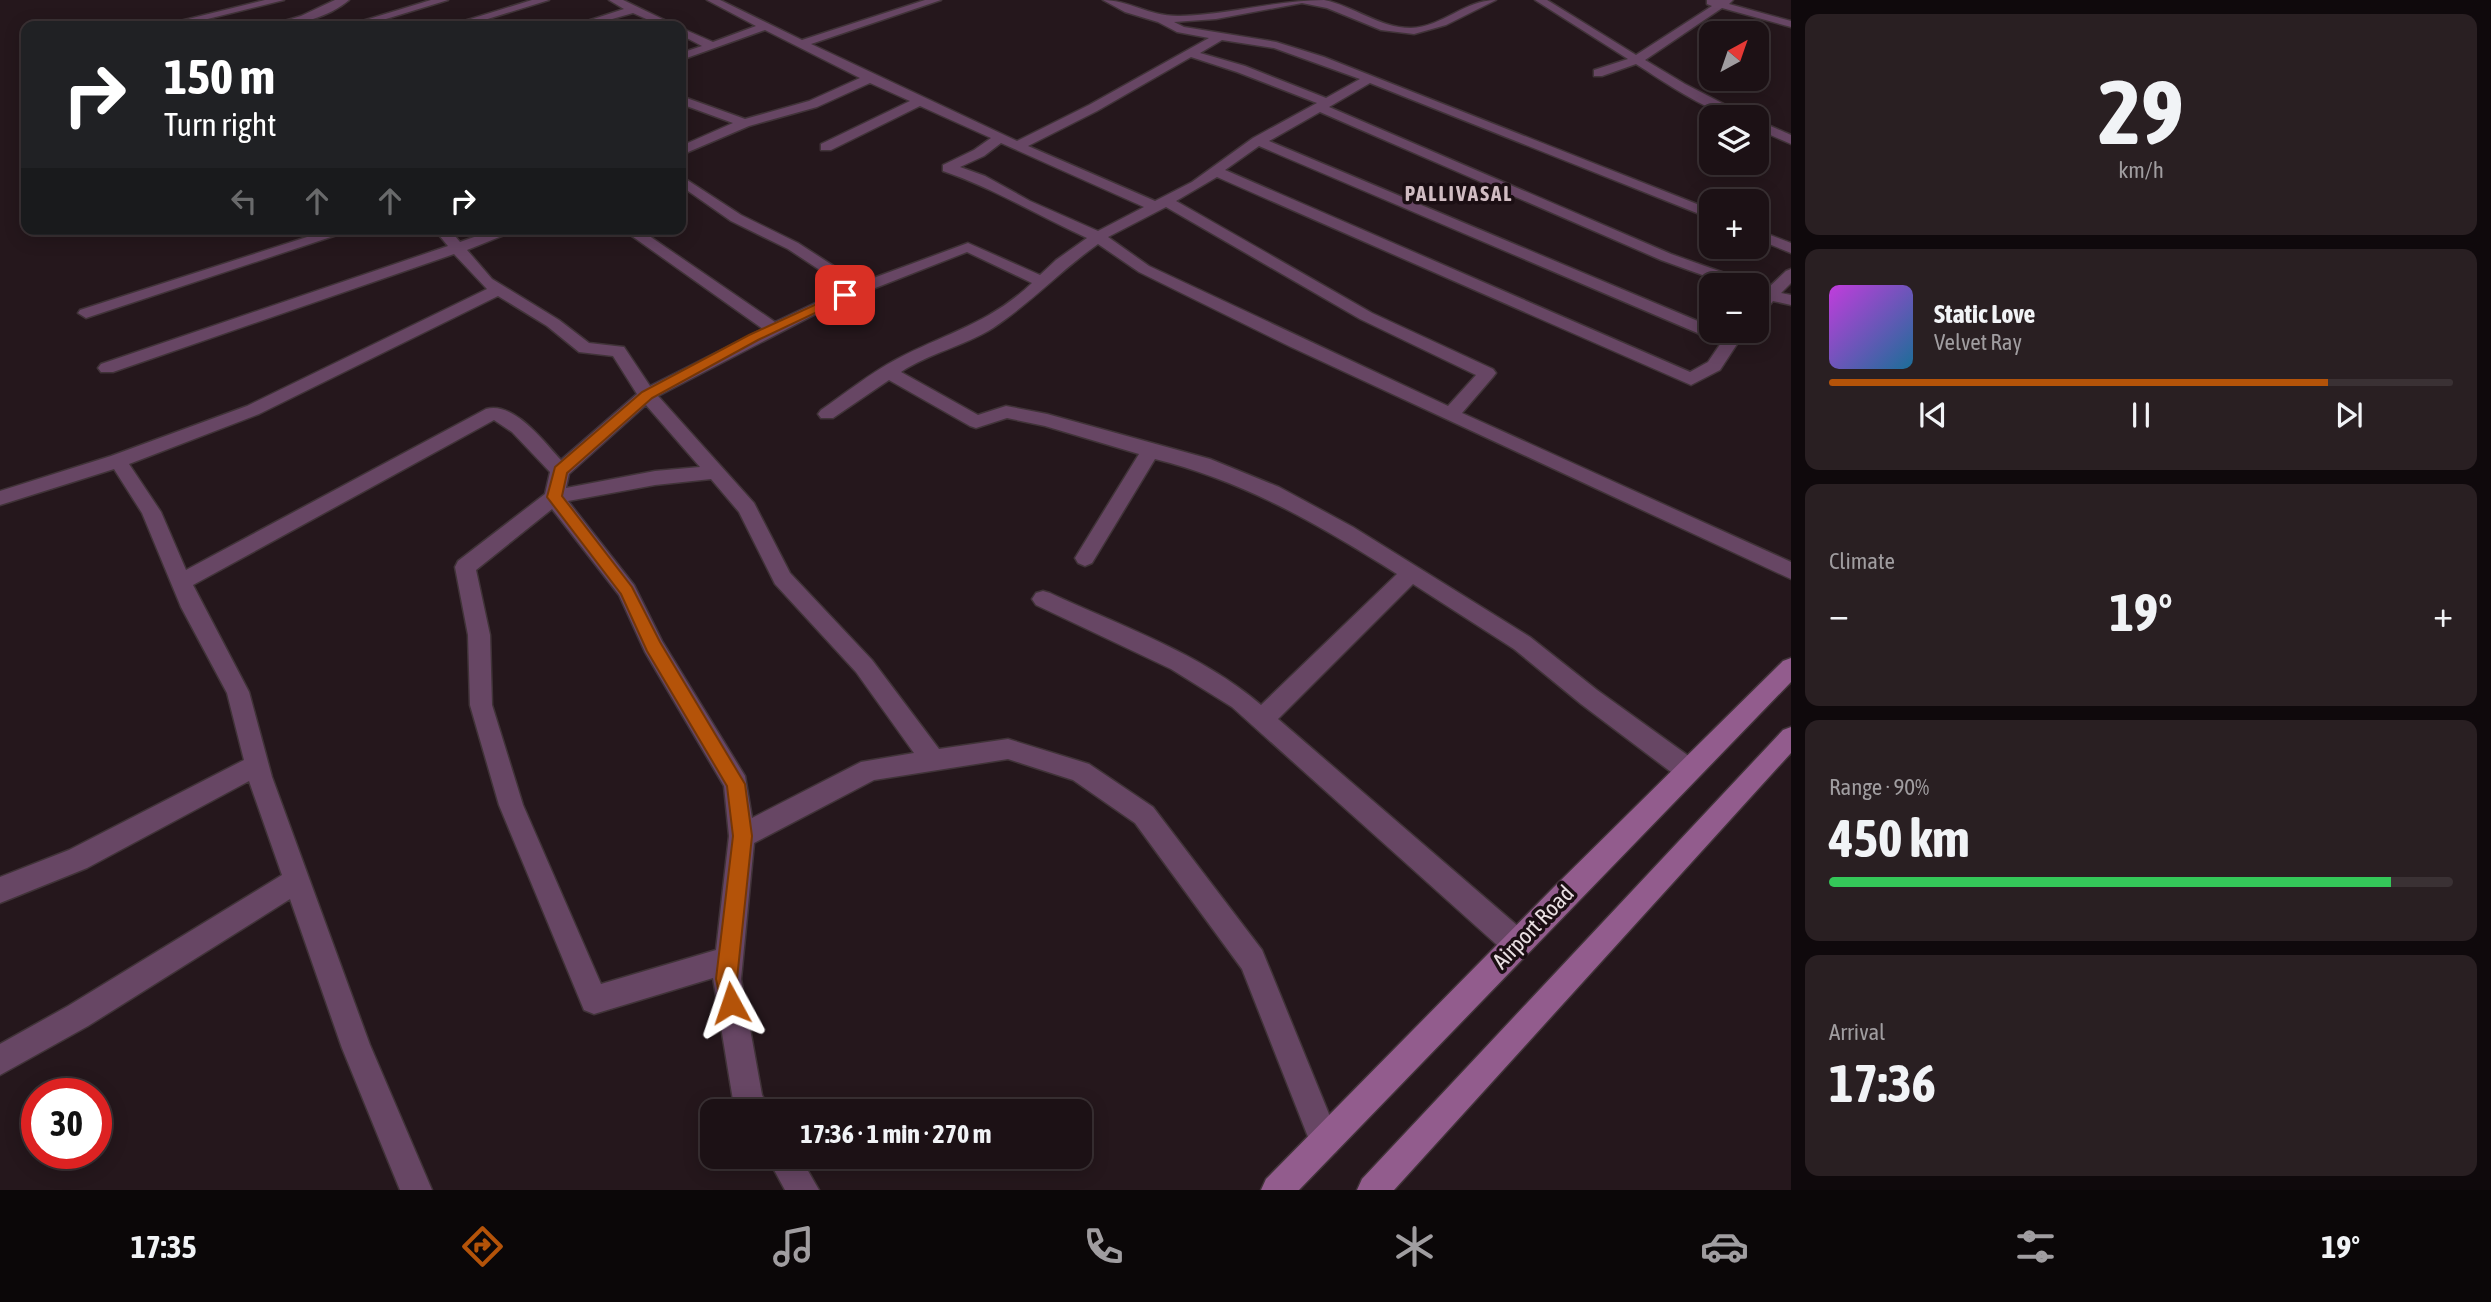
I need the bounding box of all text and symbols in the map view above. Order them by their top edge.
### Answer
north arrow [1699,21,1769,91]
map controls [1699,21,1769,343]
text: 150 m [164,48,275,104]
icon: right [49,49,140,140]
text: 29 [2098,59,2184,163]
button: layers [1699,105,1769,175]
text: Turn right [164,106,277,143]
text: km/h [2118,157,2164,183]
district label: PALLIVASAL [1405,181,1513,205]
icon: left [225,182,263,220]
icon: ahead [298,182,336,220]
icon: ahead [371,182,409,220]
icon: right [444,182,482,220]
button: + [1699,189,1769,259]
pin [815,265,875,325]
button: − [1699,273,1769,343]
icon: arrive [826,276,864,314]
text: Static Love [1934,299,2035,329]
text: Velvet Ray [1934,329,2022,355]
icon: previous [1914,396,1952,434]
icon: pause [2122,396,2160,434]
icon: next [2330,396,2368,434]
text: Climate [1829,548,1895,574]
text: 19° [2109,582,2173,642]
text: − [1829,592,1849,635]
text: + [2433,592,2453,635]
text: Range · 90% [1829,774,1929,800]
text: 450 km [1829,808,1970,868]
street label: Airport Road [1487,880,1579,974]
position arrow [694,966,768,1040]
text: Arrival [1829,1019,1885,1045]
text: 17:36 [1829,1053,1936,1113]
speed limit sign: 30 [21,1078,112,1169]
text: 17:36 · 1 min · 270 m [801,1119,991,1149]
icon: directions [458,1222,507,1271]
icon: music [769,1222,818,1271]
icon: phone [1079,1222,1128,1271]
icon: climate [1390,1222,1439,1271]
icon: car [1700,1222,1749,1271]
icon: filters [2011,1222,2060,1271]
text: 17:35 [131,1228,197,1265]
text: 19° [2321,1228,2360,1265]

